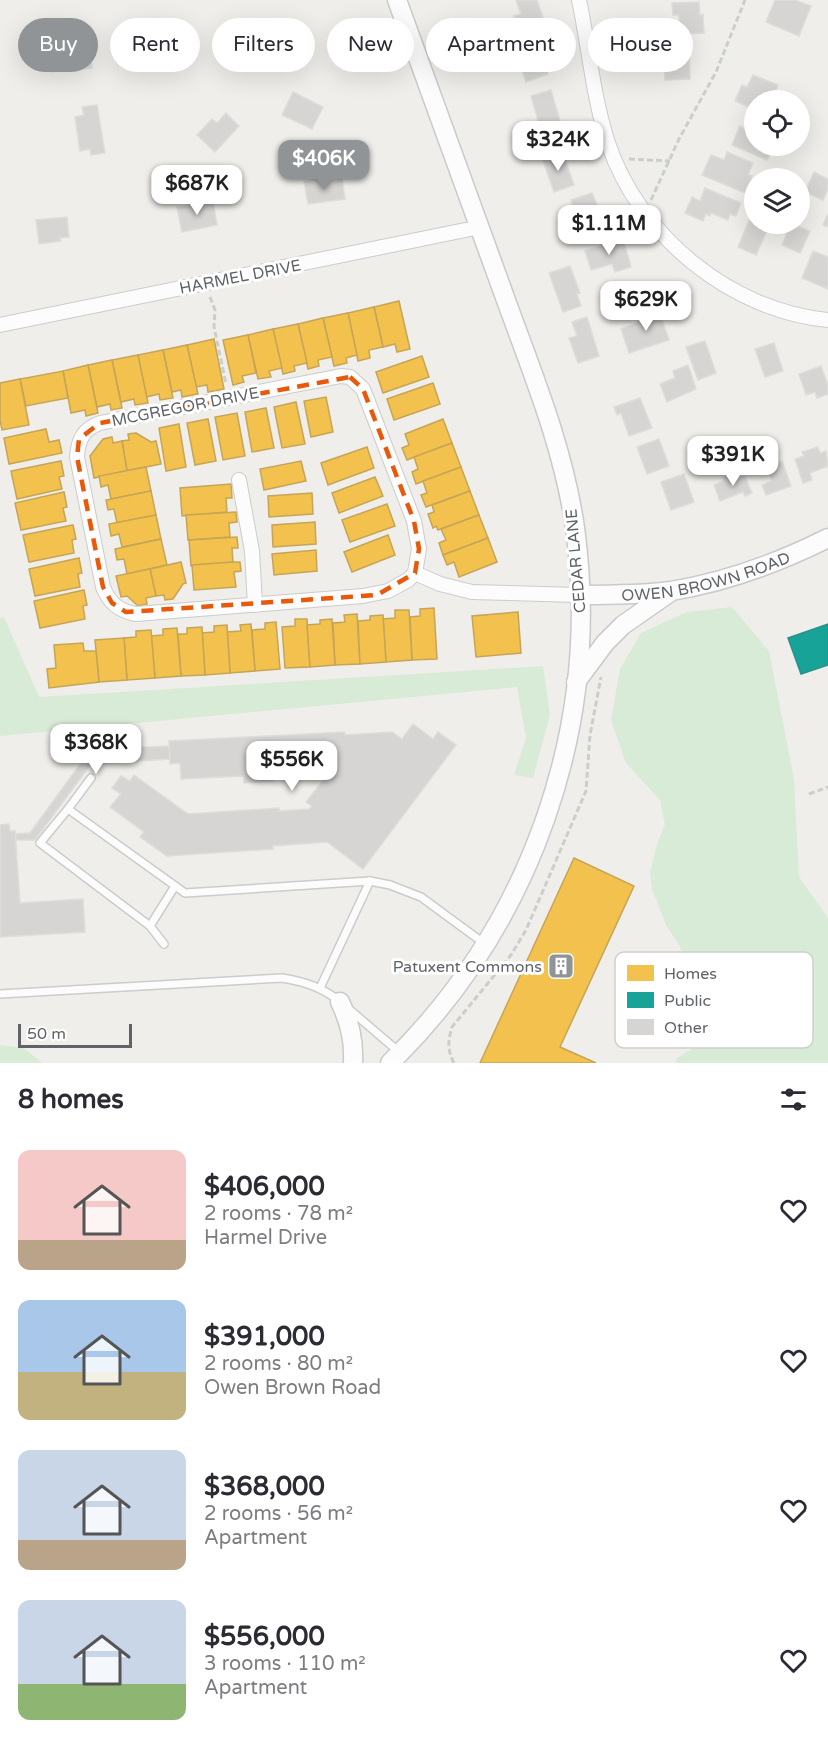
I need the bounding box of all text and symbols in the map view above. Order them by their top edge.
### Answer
chip: Buy [18,18,98,72]
chip: Rent [110,18,200,72]
chip: Filters [212,18,315,72]
chip: New [327,18,414,72]
chip: Apartment [426,18,576,72]
chip: House [588,18,693,72]
map controls [744,90,810,234]
button: locate [744,90,810,156]
pin: $324K [516,121,600,172]
text: $324K [526,128,590,152]
pin: $406K [282,140,366,191]
text: $406K [292,147,356,171]
pin: $687K [155,165,239,216]
button: layers [744,168,810,234]
text: $687K [165,172,229,196]
pin: $1.11M [560,205,658,256]
text: $1.11M [572,212,646,236]
street label: HARMEL DRIVE [178,255,303,299]
pin: $629K [604,281,688,332]
text: $629K [614,288,678,312]
street label: MCGREGOR DRIVE [110,383,261,431]
pin: $391K [691,436,775,487]
text: $391K [701,443,765,467]
street label: CEDAR LANE [561,508,591,614]
street label: OWEN BROWN ROAD [621,548,793,606]
pin: $368K [54,724,138,775]
text: $368K [64,731,128,755]
pin: $556K [250,741,334,792]
text: $556K [260,748,324,772]
building icon: Patuxent Commons [546,951,576,981]
legend [615,952,813,1048]
place label: Patuxent Commons [393,957,542,977]
text: Homes [664,964,717,984]
text: Public [664,991,711,1011]
text: Other [664,1018,709,1038]
scale bar [18,1021,132,1048]
text: 50 m [27,1024,66,1044]
icon: filters [777,1083,810,1116]
text: 8 homes [18,1084,124,1115]
text: $406,000 [204,1171,325,1202]
icon: home [66,1174,138,1246]
icon: heart [777,1194,810,1227]
text: 2 rooms · 78 m² [204,1202,353,1226]
text: Harmel Drive [204,1226,327,1250]
text: $391,000 [204,1321,325,1352]
icon: home [66,1324,138,1396]
icon: heart [777,1344,810,1377]
text: 2 rooms · 80 m² [204,1352,353,1376]
text: Owen Brown Road [204,1376,381,1400]
text: $368,000 [204,1471,325,1502]
icon: home [66,1474,138,1546]
icon: heart [777,1494,810,1527]
text: 2 rooms · 56 m² [204,1502,353,1526]
text: Apartment [204,1526,307,1550]
text: $556,000 [204,1621,325,1652]
icon: home [66,1624,138,1696]
icon: heart [777,1644,810,1677]
text: 3 rooms · 110 m² [204,1652,366,1676]
text: Apartment [204,1676,307,1700]

